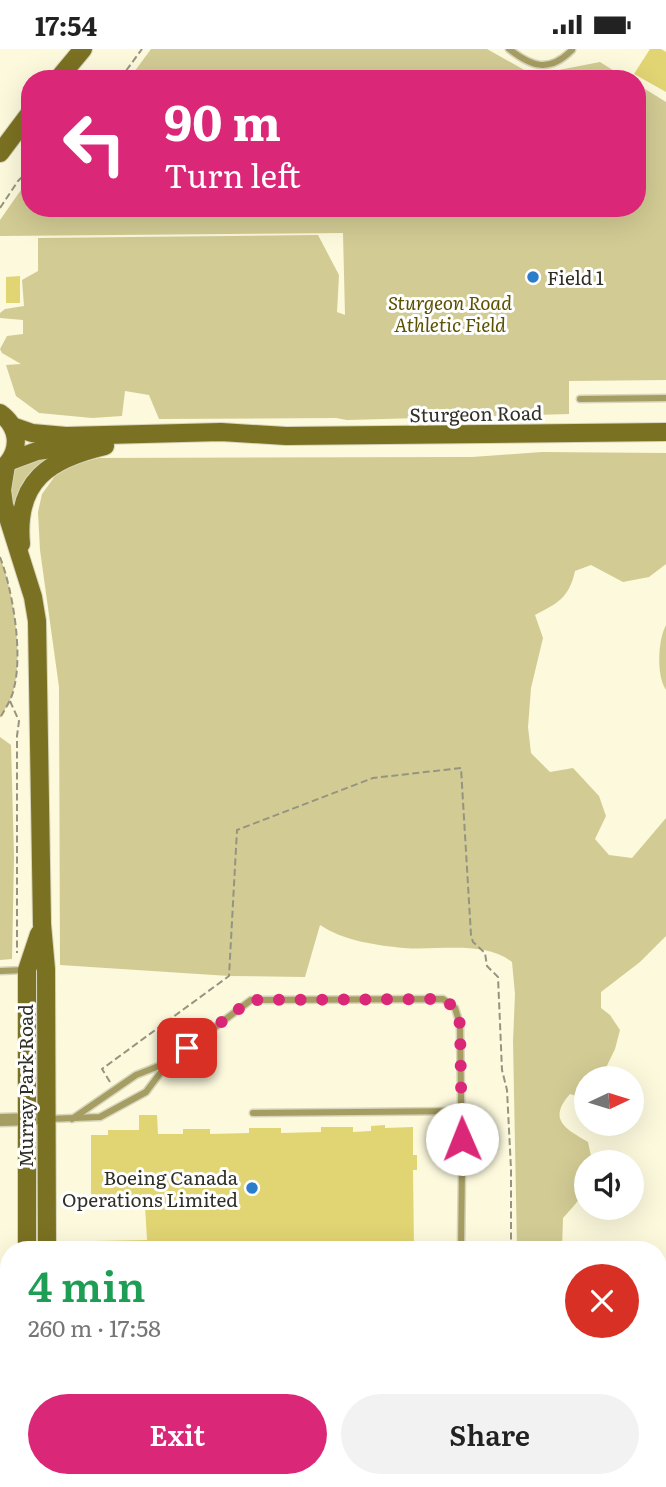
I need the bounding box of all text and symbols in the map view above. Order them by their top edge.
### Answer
text: 17:54 [35,5,97,44]
text: 90 m [164,83,281,156]
icon: left [49,98,140,189]
text: Turn left [164,150,301,198]
place label: Field 1 [547,263,604,291]
marker: Field 1 [525,269,541,285]
park label: Sturgeon Road Athletic Field [388,288,512,338]
street label: Sturgeon Road [409,398,543,428]
street label: Murray Park Road [11,1004,39,1168]
pin [157,1018,217,1078]
icon: arrive [168,1029,206,1067]
north arrow [574,1066,644,1136]
map controls [574,1066,644,1220]
position arrow [425,1102,499,1176]
button: sound [574,1150,644,1220]
place label: Boeing Canada Operations Limited [62,1163,239,1213]
marker: Boeing Canada Operations Limited [244,1180,260,1196]
text: 4 min [28,1253,146,1315]
button: close [565,1264,639,1338]
text: 260 m · 17:58 [28,1310,161,1344]
button: Exit [28,1394,327,1474]
button: Share [341,1394,639,1474]

